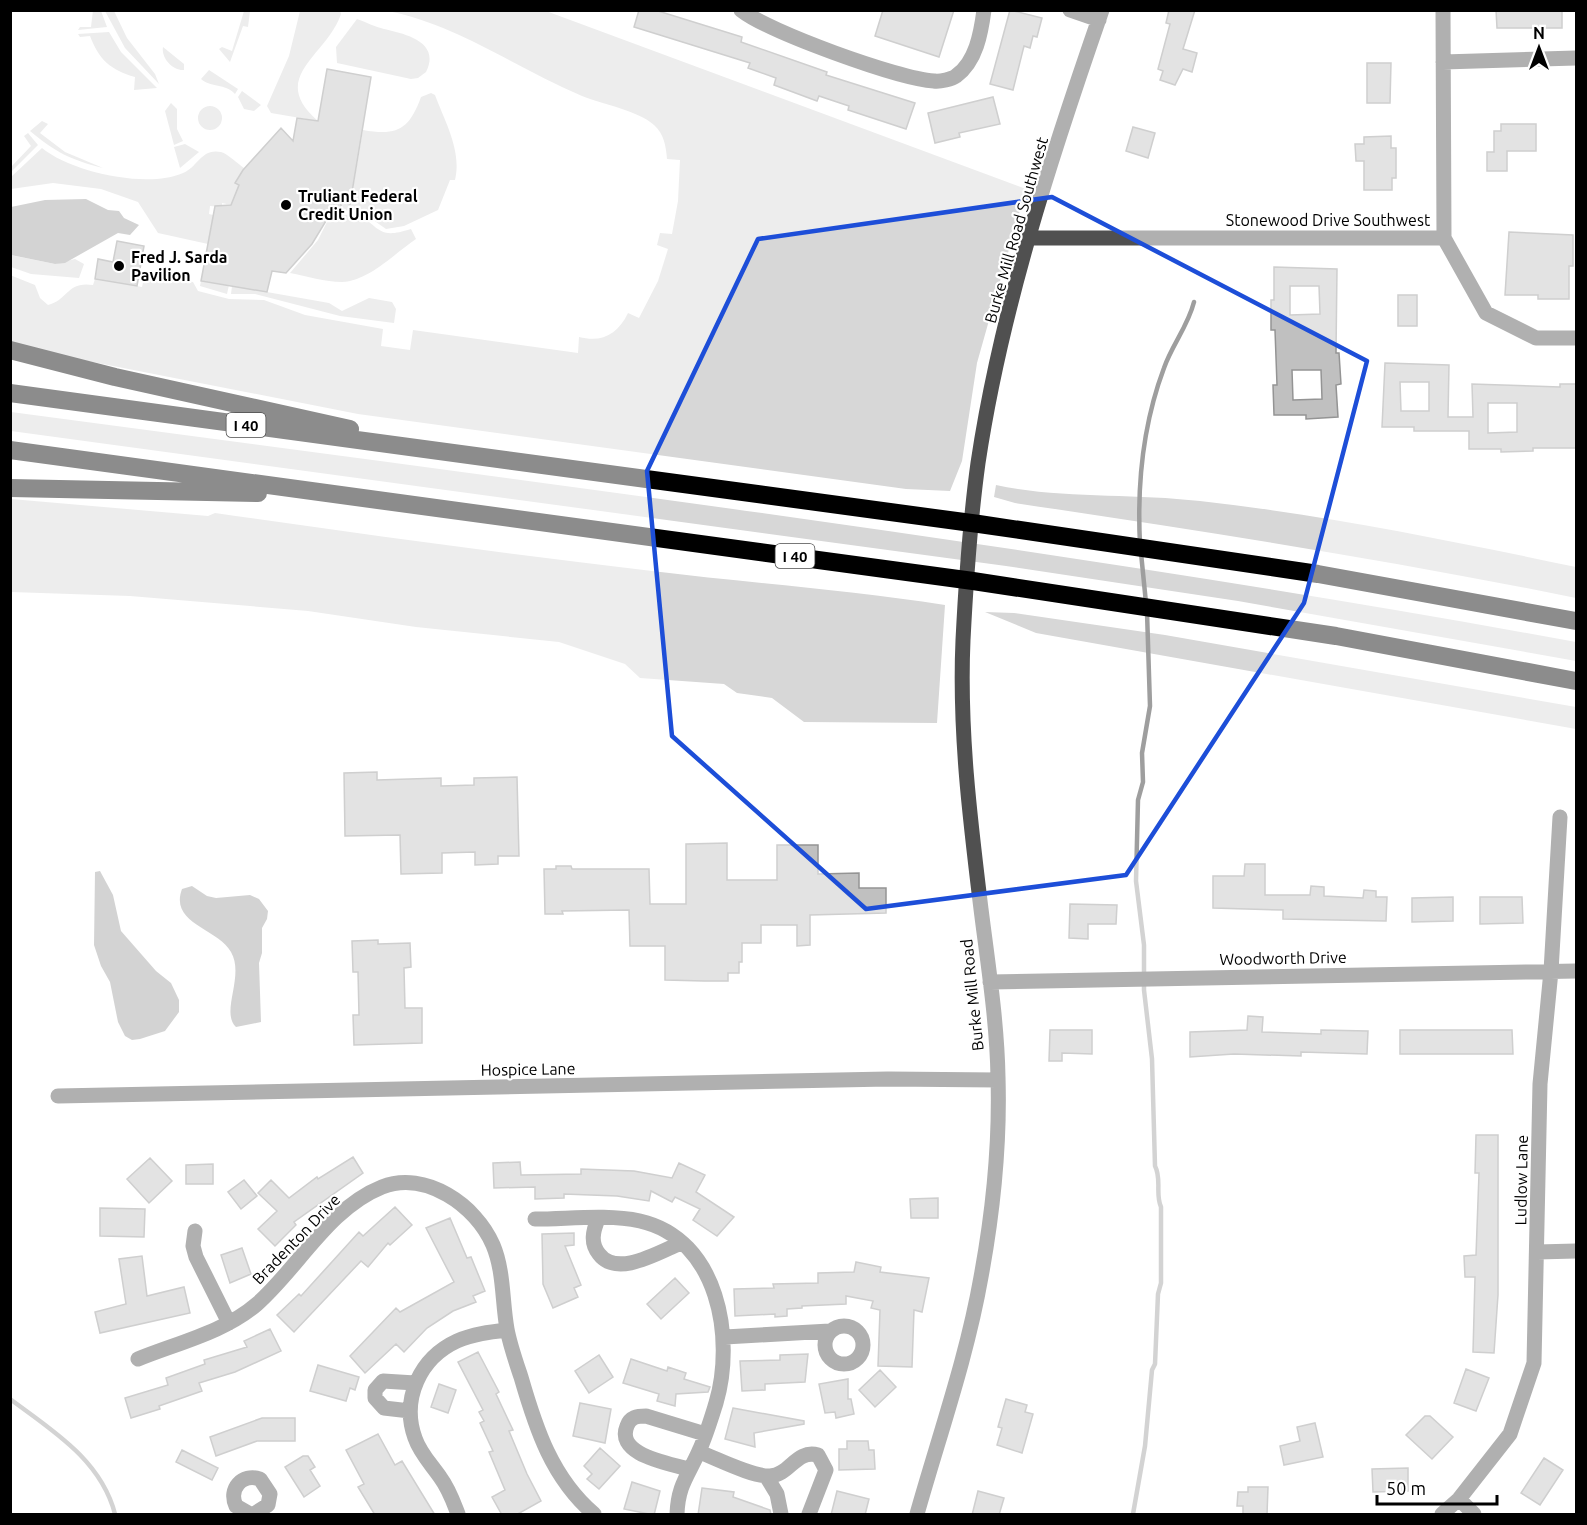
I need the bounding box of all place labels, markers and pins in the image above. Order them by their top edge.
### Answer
place label: Truliant Federal Credit Union [298,187,418,223]
marker: Truliant Federal Credit Union [279,198,293,212]
place label: Fred J. Sarda Pavilion [131,248,227,284]
marker: Fred J. Sarda Pavilion [112,259,126,273]

